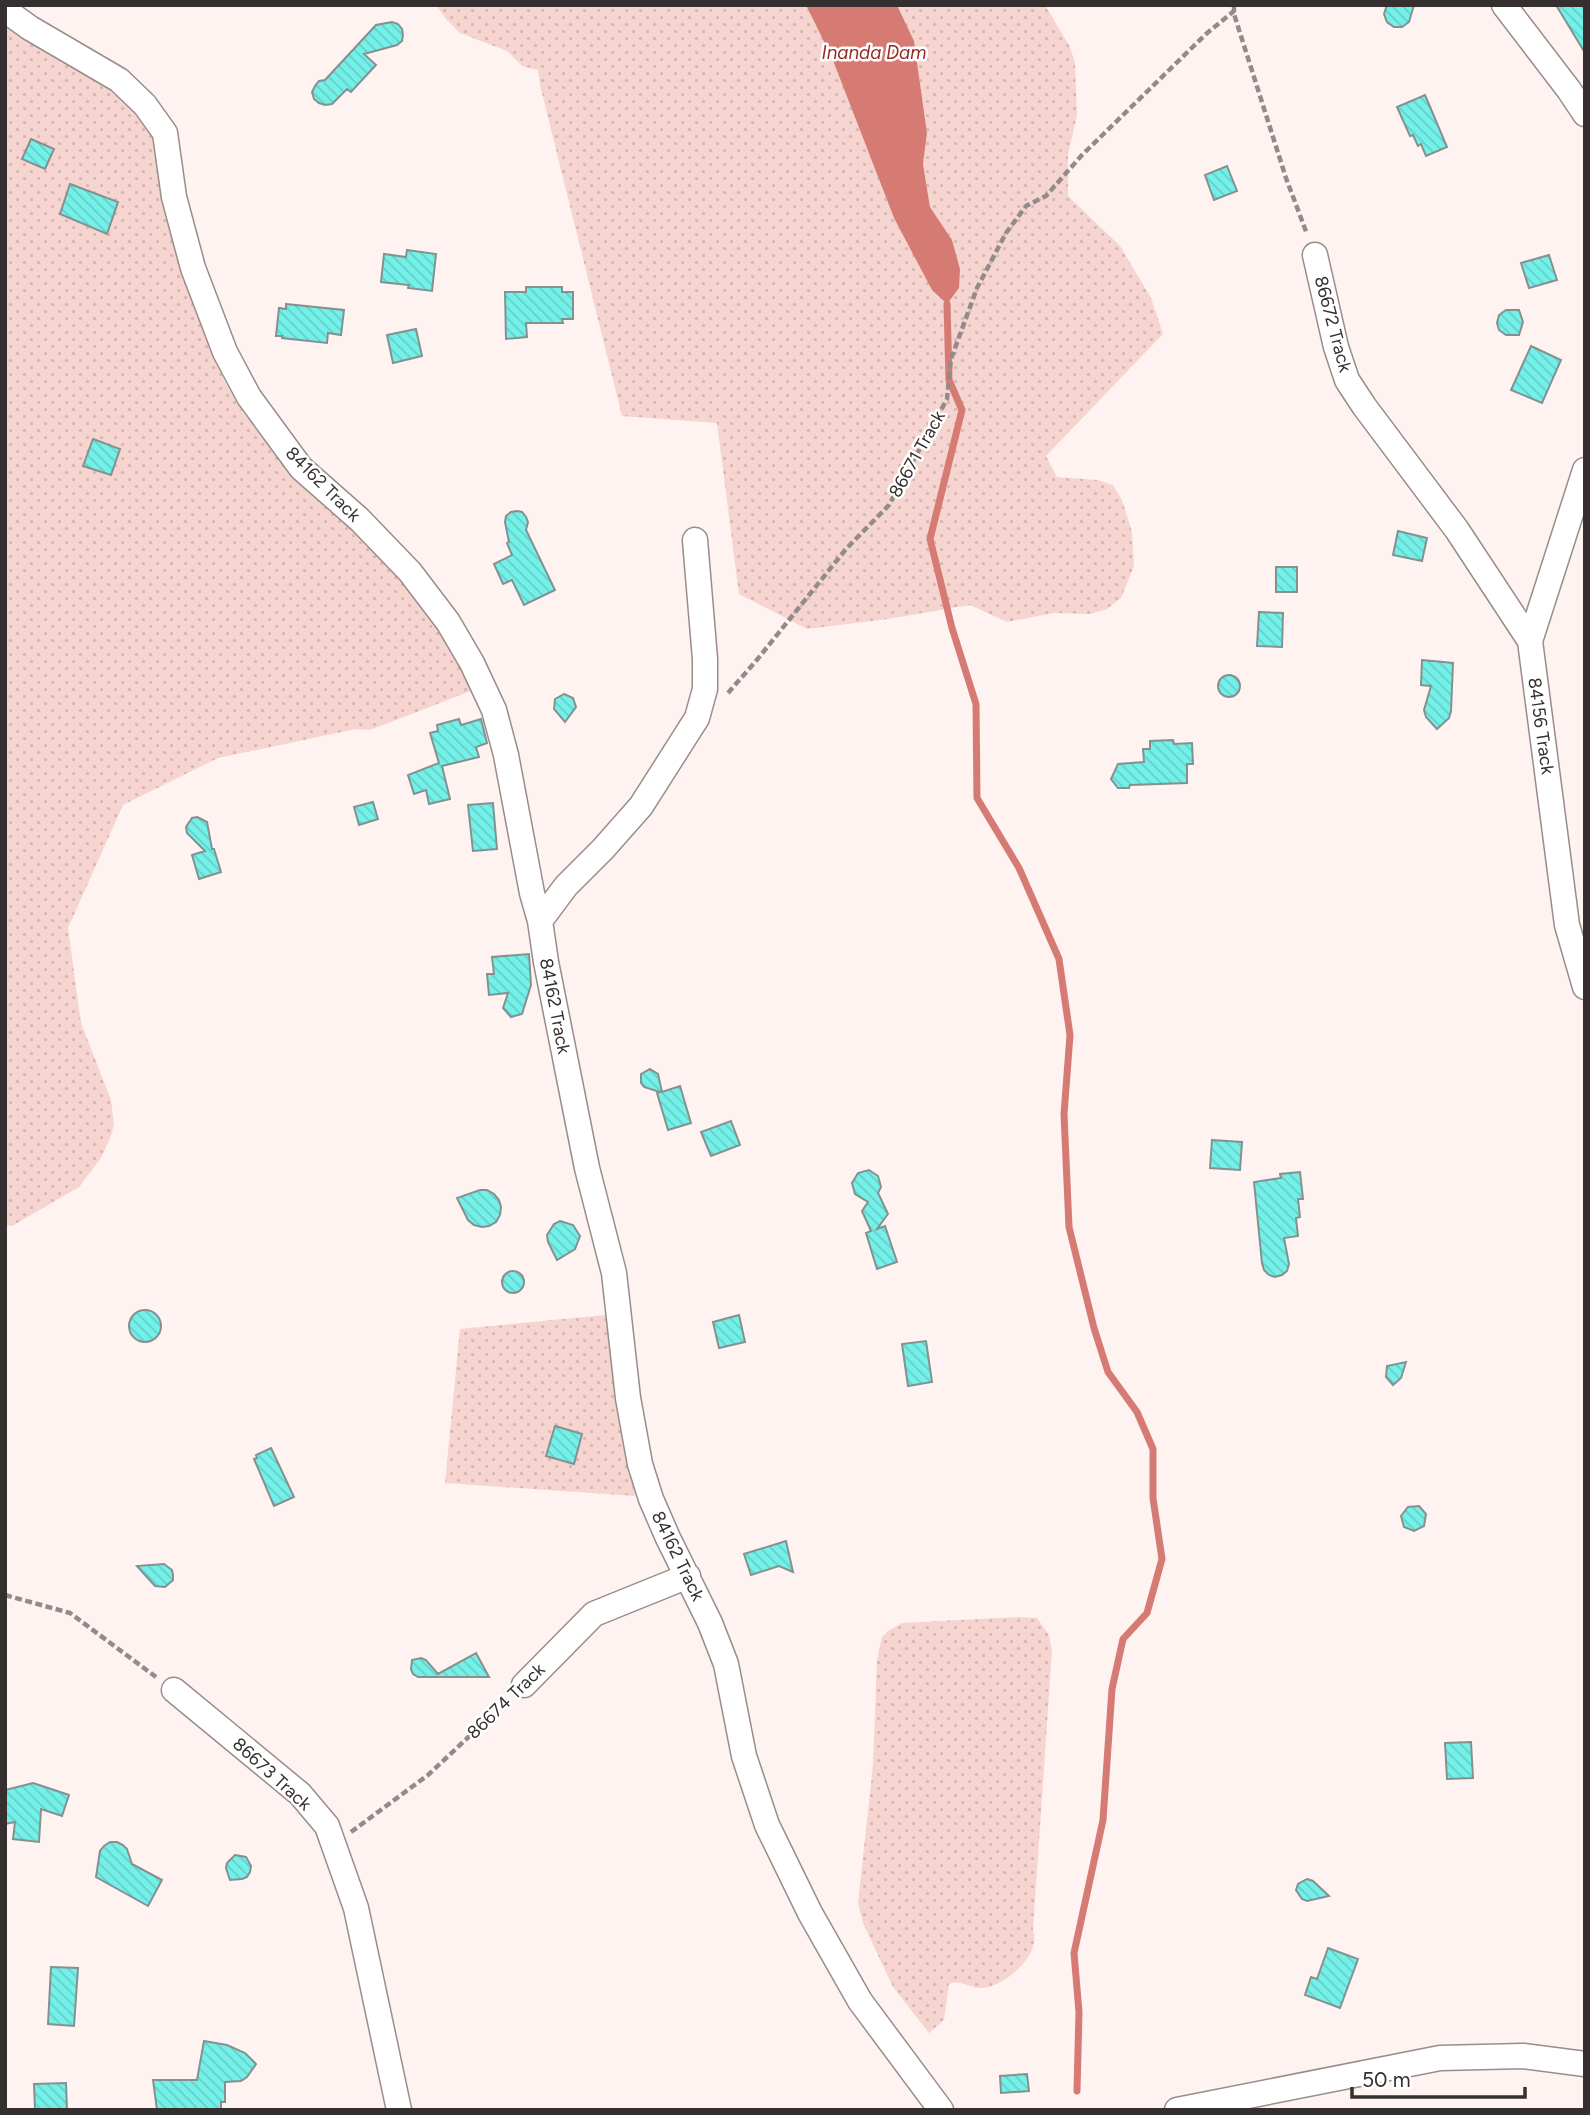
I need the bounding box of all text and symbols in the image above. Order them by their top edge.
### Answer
water label: Inanda Dam [822,41,926,64]
street label: 86672 Track [1310,274,1356,375]
street label: 86671 Track [884,407,950,501]
street label: 84162 Track [281,442,365,526]
street label: 84156 Track [1523,676,1559,776]
street label: 84162 Track [535,956,575,1056]
street label: 84162 Track [647,1508,709,1605]
street label: 86674 Track [463,1658,550,1743]
street label: 86673 Track [228,1733,316,1815]
scale bar [1352,2056,1525,2100]
text: 50 m [1362,2067,1411,2092]

